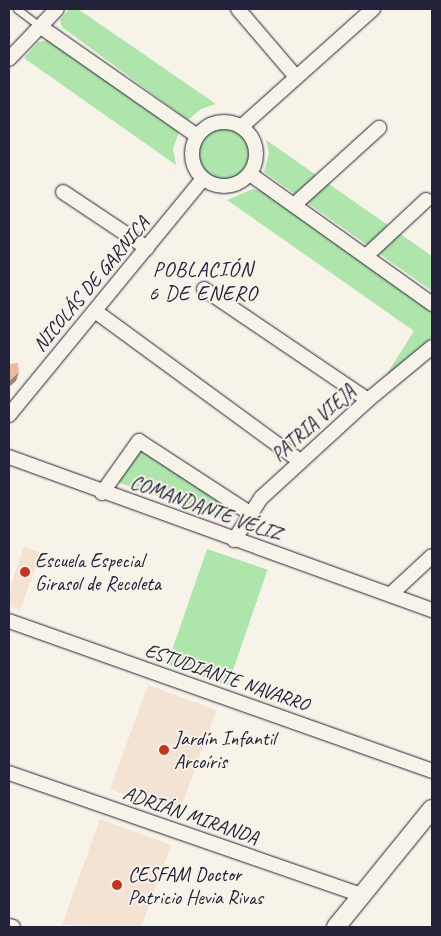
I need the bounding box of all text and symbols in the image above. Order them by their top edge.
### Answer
street label: NICOLÁS DE GARNICA [28,212,154,356]
district label: POBLACIÓN 6 DE ENERO [147,256,259,306]
street label: PATRIA VIEJA [266,379,360,467]
street label: COMANDANTE VÉLIZ [127,470,285,546]
place label: Escuela Especial Girasol de Recoleta [35,548,162,595]
marker: Escuela Especial Girasol de Recoleta [19,566,31,578]
street label: ESTUDIANTE NAVARRO [140,637,314,717]
place label: Jardín Infantil Arcoíris [174,726,275,773]
marker: Jardín Infantil Arcoíris [158,744,170,756]
street label: ADRIÁN MIRANDA [120,781,262,849]
place label: CESFAM Doctor Patricio Hevia Rivas [128,862,263,909]
marker: CESFAM Doctor Patricio Hevia Rivas [110,878,124,892]

